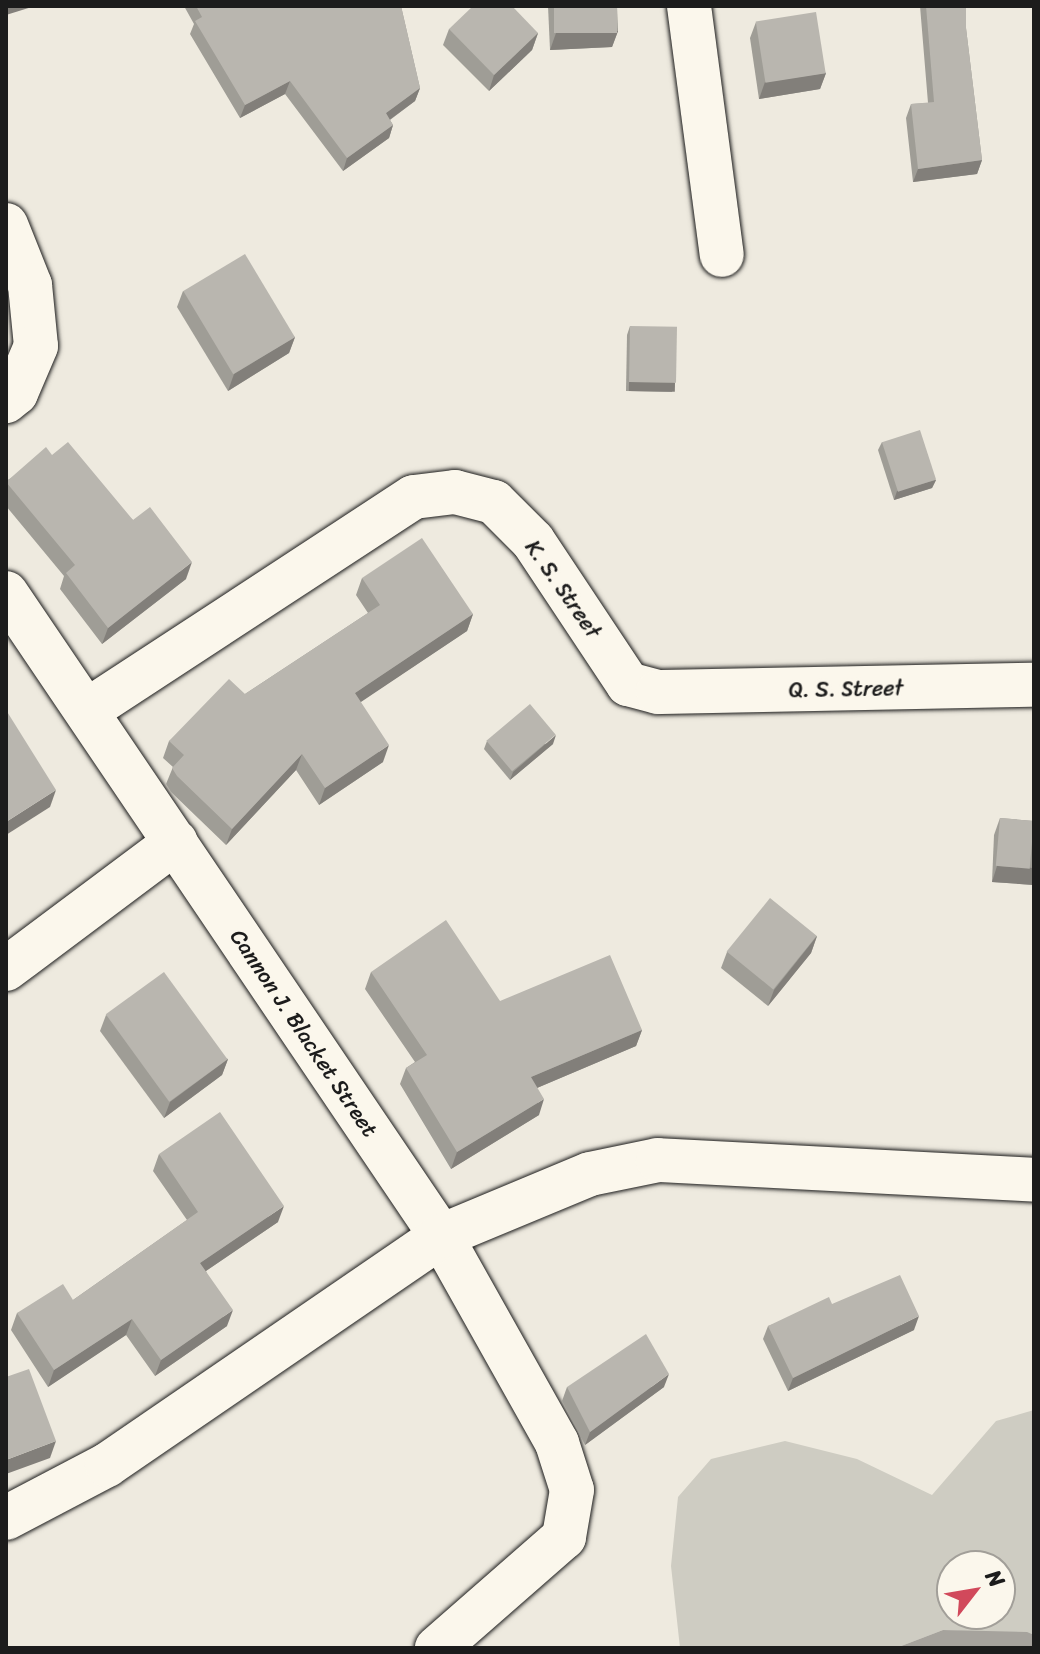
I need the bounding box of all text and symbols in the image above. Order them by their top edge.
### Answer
street label: K. S. Street [519,534,607,644]
street label: Q. S. Street [787,675,905,703]
street label: Cannon J. Blacket Street [225,924,383,1142]
north arrow [936,1550,1016,1630]
text: N [975,1562,1016,1595]

